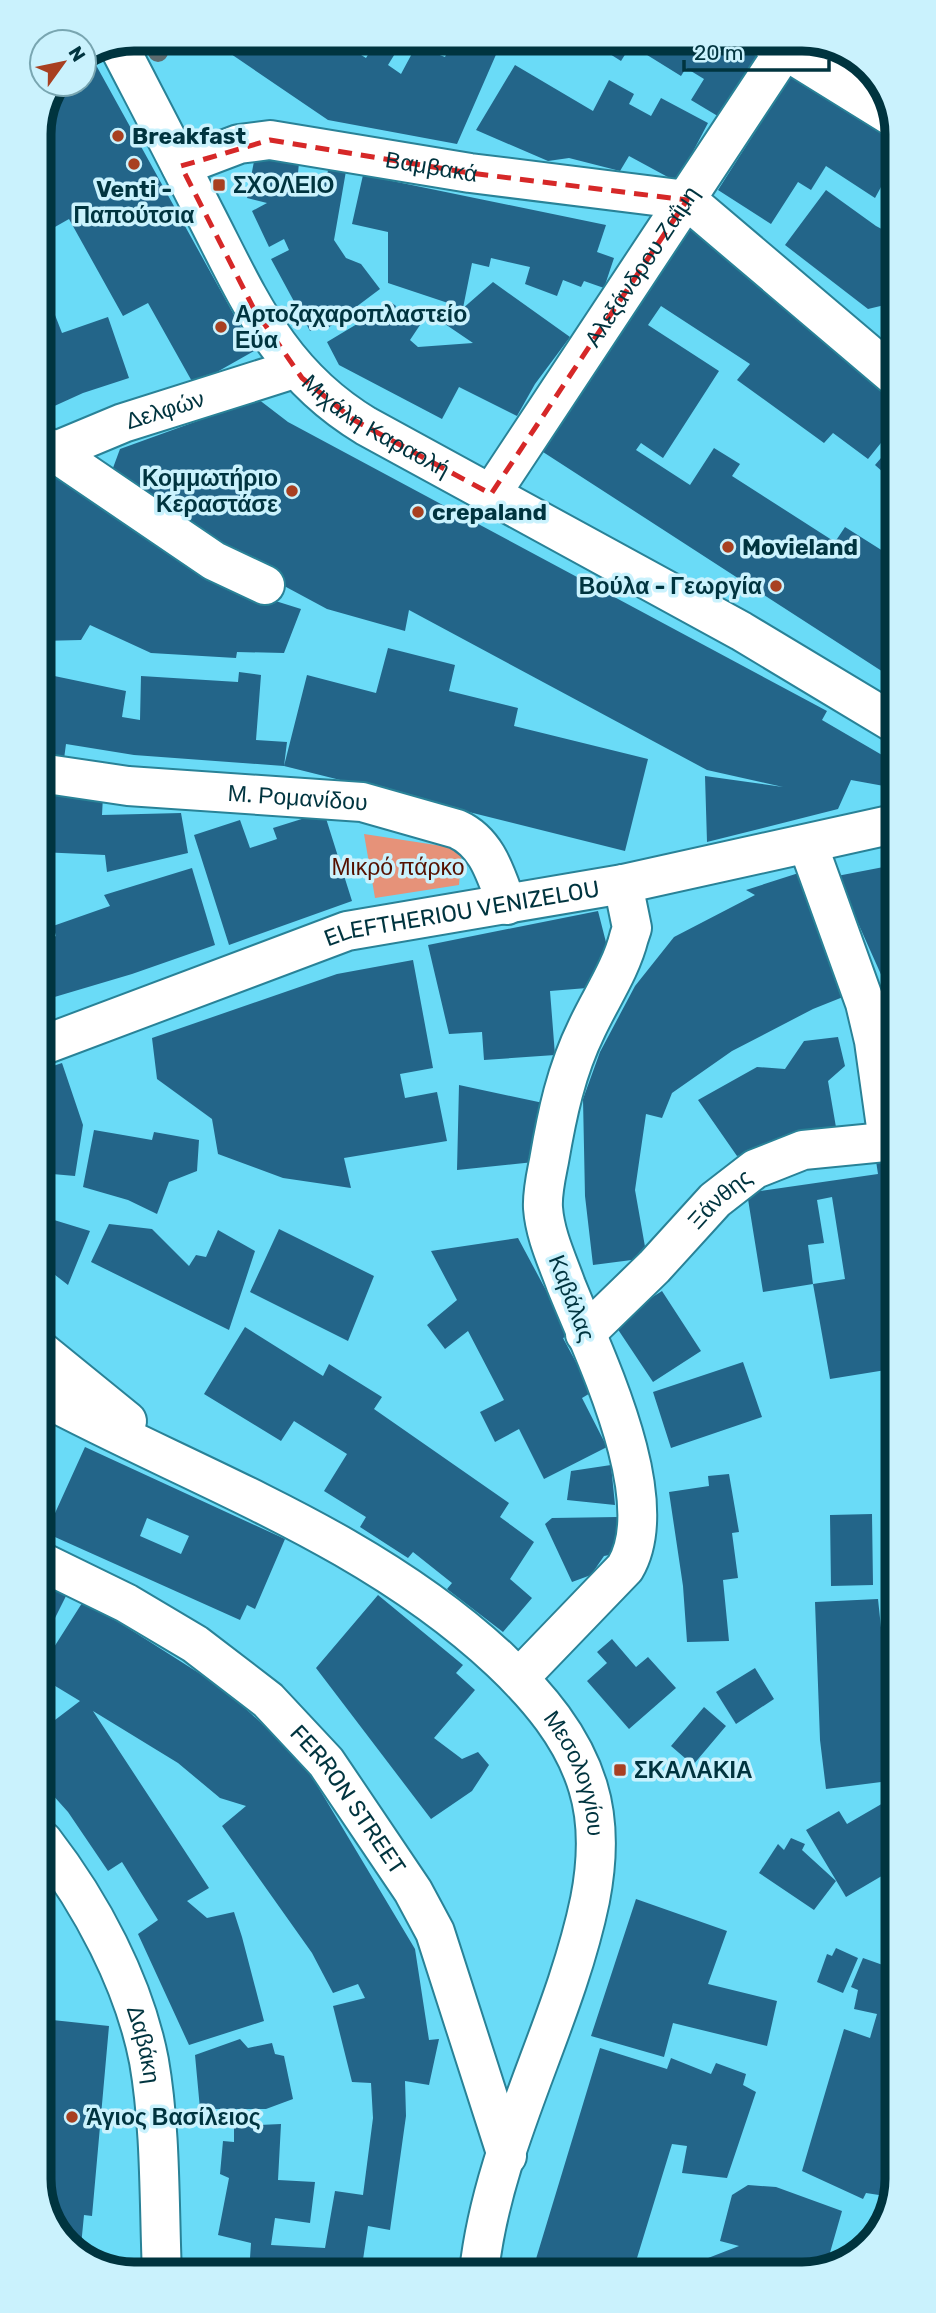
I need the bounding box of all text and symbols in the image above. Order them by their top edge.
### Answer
north arrow [28,28,98,98]
scale bar [684,28,829,72]
text: 20 m [694,40,743,65]
text: N [63,42,90,66]
place label: Breakfast [132,122,246,150]
marker: Breakfast [110,128,126,144]
street label: Βαμβακά [383,145,479,188]
marker: Venti - Παπούτσια [126,156,142,172]
place label: ΣΧΟΛΕΙΟ [233,171,334,199]
place label: Venti - Παπούτσια [73,175,195,229]
marker: ΣΧΟΛΕΙΟ [211,177,227,193]
street label: Αλεξάνδρου Ζαΐμη [578,181,705,352]
place label: Αρτοζαχαροπλαστείο Εύα [235,300,467,354]
marker: Αρτοζαχαροπλαστείο Εύα [213,319,229,335]
street label: Μιχάλη Καραολή [296,368,455,483]
street label: Δελφών [122,384,208,435]
place label: Κομμωτήριο Κεραστάσε [142,464,278,518]
marker: Κομμωτήριο Κεραστάσε [284,483,300,499]
place label: crepaland [432,498,547,526]
marker: crepaland [410,504,426,520]
place label: Movieland [742,533,858,561]
marker: Movieland [720,539,736,555]
place label: Βούλα - Γεωργία [579,572,762,600]
marker: Βούλα - Γεωργία [768,578,784,594]
street label: Μ. Ρομανίδου [227,779,369,816]
park label: Μικρό πάρκο [331,853,465,881]
street label: ELEFTHERIOU VENIZELOU [320,874,602,952]
street label: Ξάνθης [682,1163,757,1235]
street label: Καβάλας [543,1251,601,1345]
street label: Μεσολογγίου [538,1705,610,1837]
street label: FERRON STREET [284,1719,412,1880]
place label: ΣΚΑΛΑΚΙΑ [634,1756,753,1784]
marker: ΣΚΑΛΑΚΙΑ [612,1762,628,1778]
street label: Δαβάκη [121,2002,166,2085]
place label: Άγιος Βασίλειος [86,2103,261,2131]
marker: Άγιος Βασίλειος [64,2109,80,2125]

